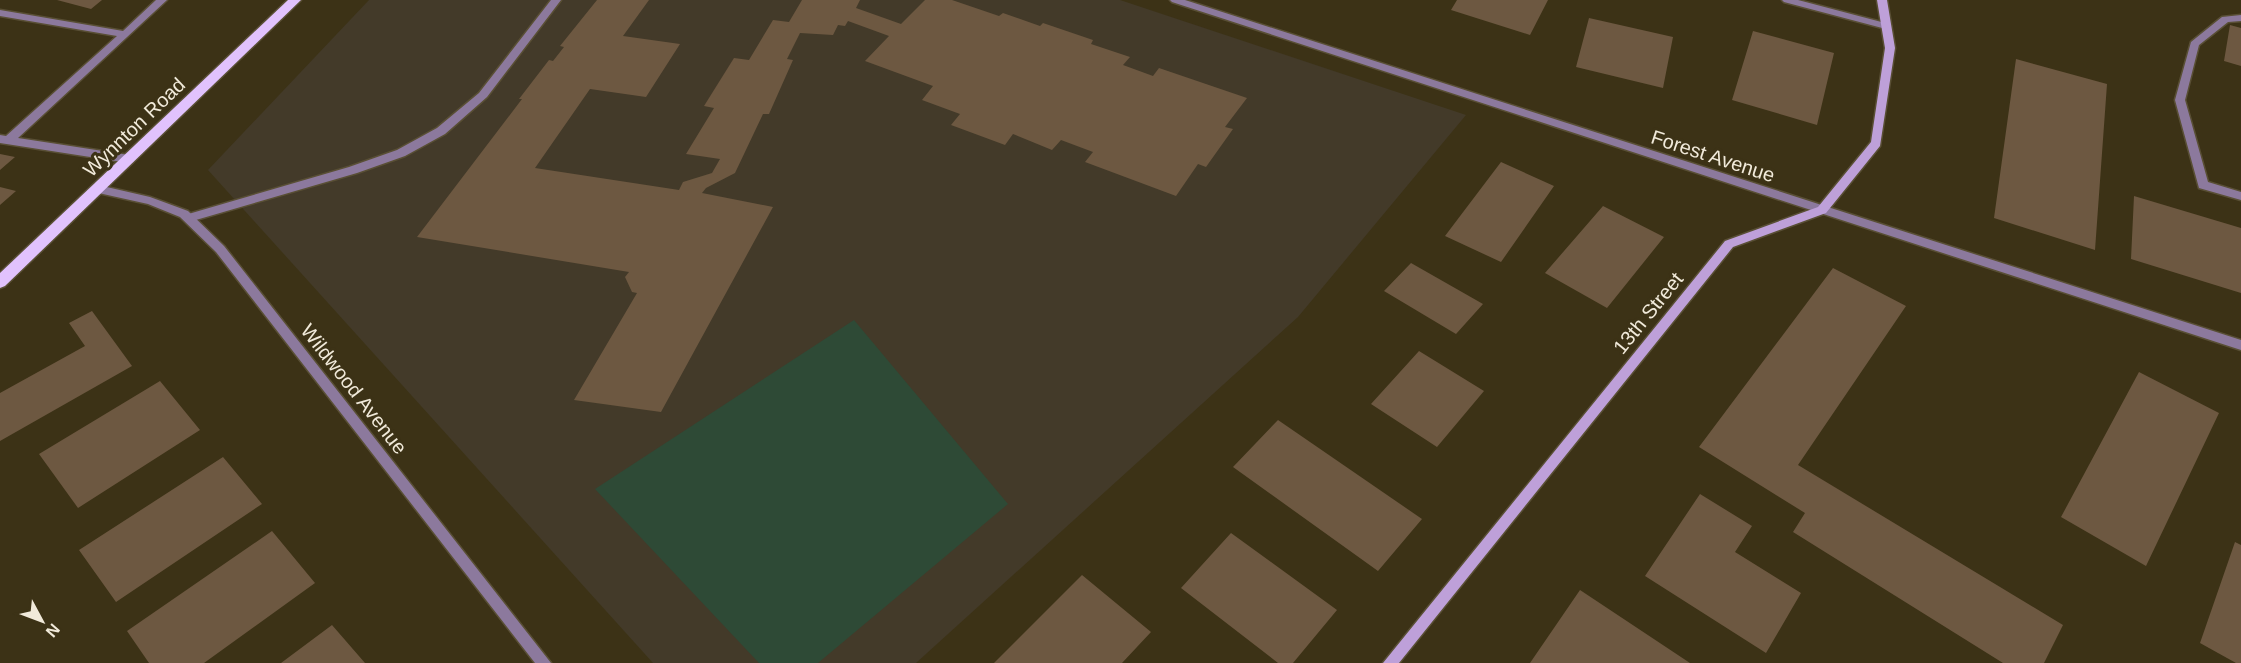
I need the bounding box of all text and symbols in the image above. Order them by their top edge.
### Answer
street label: Wynnton Road [79,73,189,181]
street label: Forest Avenue [1648,126,1778,186]
street label: 13th Street [1609,268,1688,358]
street label: Wildwood Avenue [297,320,411,458]
north arrow [12,591,72,651]
text: N [43,621,63,640]

